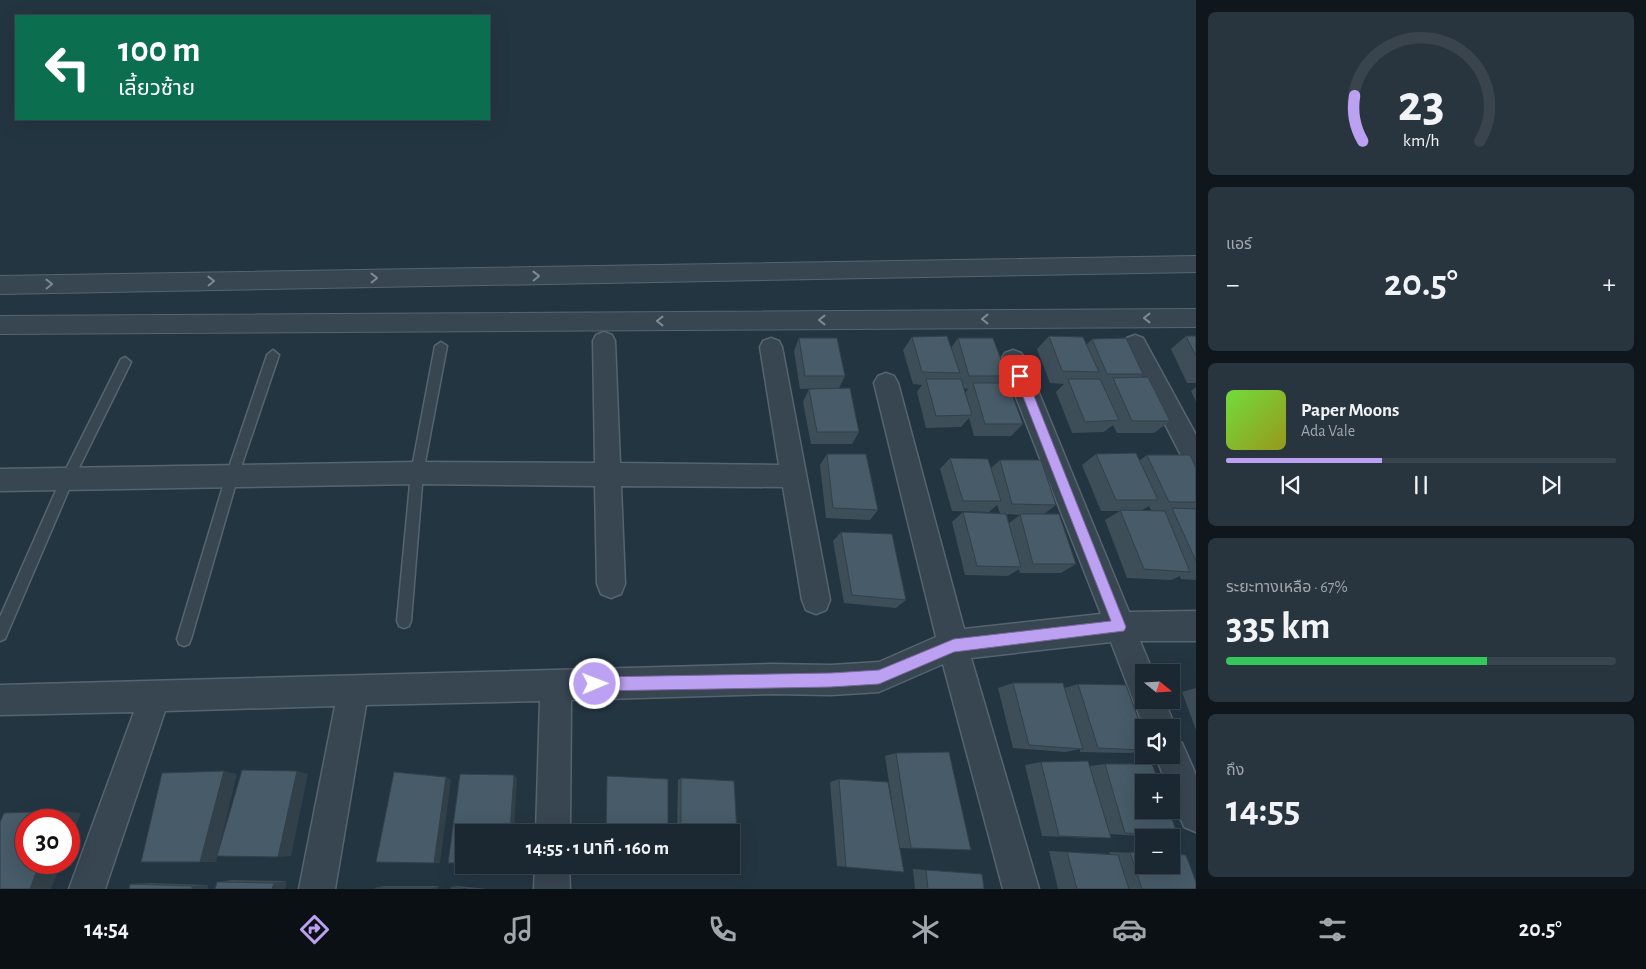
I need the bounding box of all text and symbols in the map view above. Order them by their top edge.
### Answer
text: 100 m [118,33,201,68]
icon: left [35,35,100,100]
text: เลี้ยวซ้าย [118,77,195,99]
text: 23 [1398,78,1444,130]
text: km/h [1403,132,1439,150]
text: แอร์ [1226,236,1252,252]
text: 20.5° [1384,265,1458,303]
one-way arrow [532,270,540,281]
text: − [1226,271,1239,299]
text: + [1603,271,1616,299]
one-way arrow [370,273,378,283]
one-way arrow [208,276,215,286]
one-way arrow [45,279,53,289]
one-way arrow [1143,313,1151,323]
one-way arrow [981,314,988,324]
one-way arrow [818,315,826,325]
one-way arrow [656,316,664,326]
pin [999,355,1041,397]
icon: arrive [1006,362,1034,390]
text: Paper Moons [1301,401,1399,420]
text: Ada Vale [1301,423,1355,439]
icon: previous [1277,471,1305,499]
icon: pause [1407,471,1435,499]
icon: next [1537,471,1565,499]
text: ระยะทางเหลือ · 67% [1226,579,1348,595]
text: 335 km [1226,608,1330,646]
position arrow [568,657,620,709]
north arrow [1135,664,1180,709]
map controls [1135,664,1180,874]
button: sound [1135,719,1180,764]
text: ถึง [1226,762,1244,778]
button: + [1135,774,1180,819]
text: 14:55 [1226,791,1300,829]
speed limit sign: 30 [15,809,80,874]
button: − [1135,829,1180,874]
text: 14:55 · 1 นาที · 160 m [526,839,669,858]
icon: directions [297,912,332,947]
icon: music [501,912,536,947]
icon: phone [705,912,740,947]
icon: climate [908,912,943,947]
icon: car [1112,912,1147,947]
icon: filters [1315,912,1350,947]
text: 14:54 [84,918,129,940]
text: 20.5° [1519,918,1562,940]

